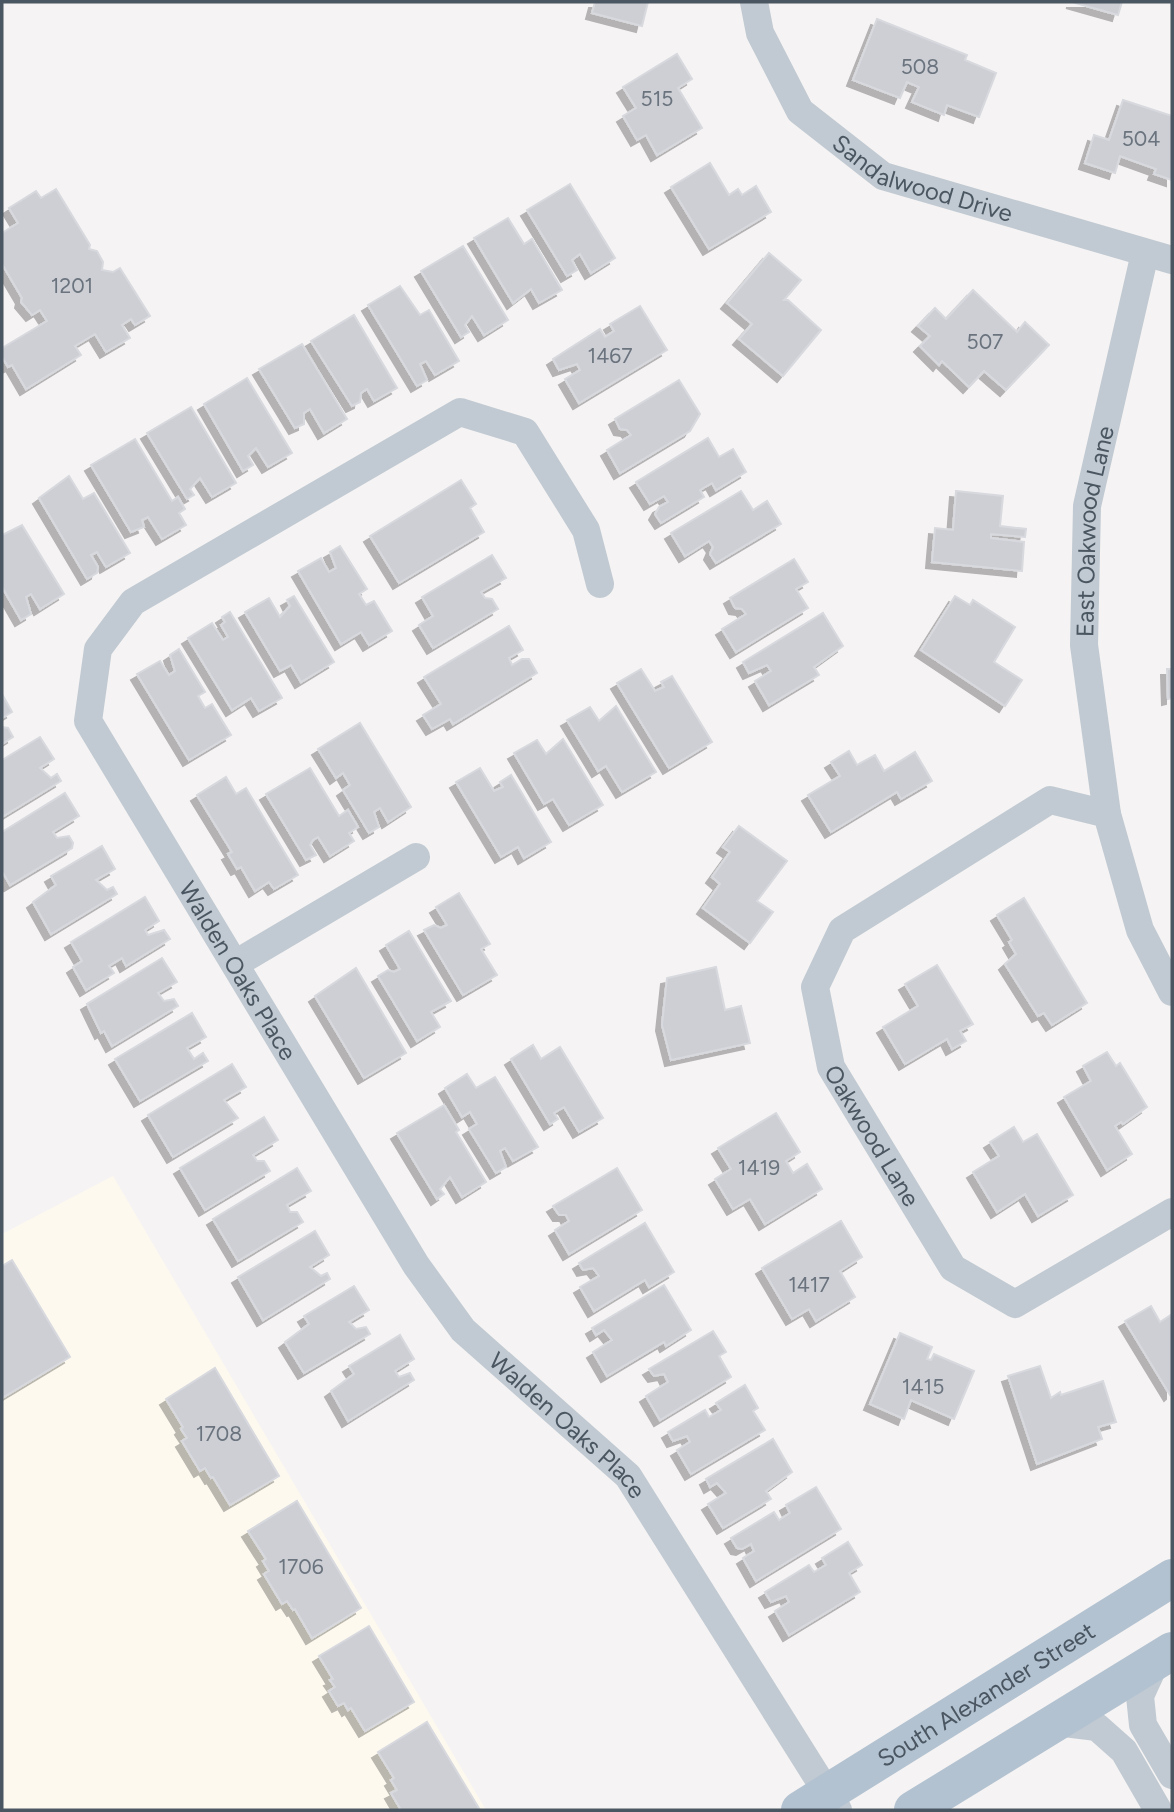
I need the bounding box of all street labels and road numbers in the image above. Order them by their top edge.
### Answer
street label: Sandalwood Drive [827,128,1016,227]
street label: East Oakwood Lane [1070,423,1119,637]
street label: Walden Oaks Place [173,876,303,1065]
street label: Oakwood Lane [819,1059,926,1211]
street label: Walden Oaks Place [483,1346,653,1503]
street label: South Alexander Street [872,1616,1100,1773]

